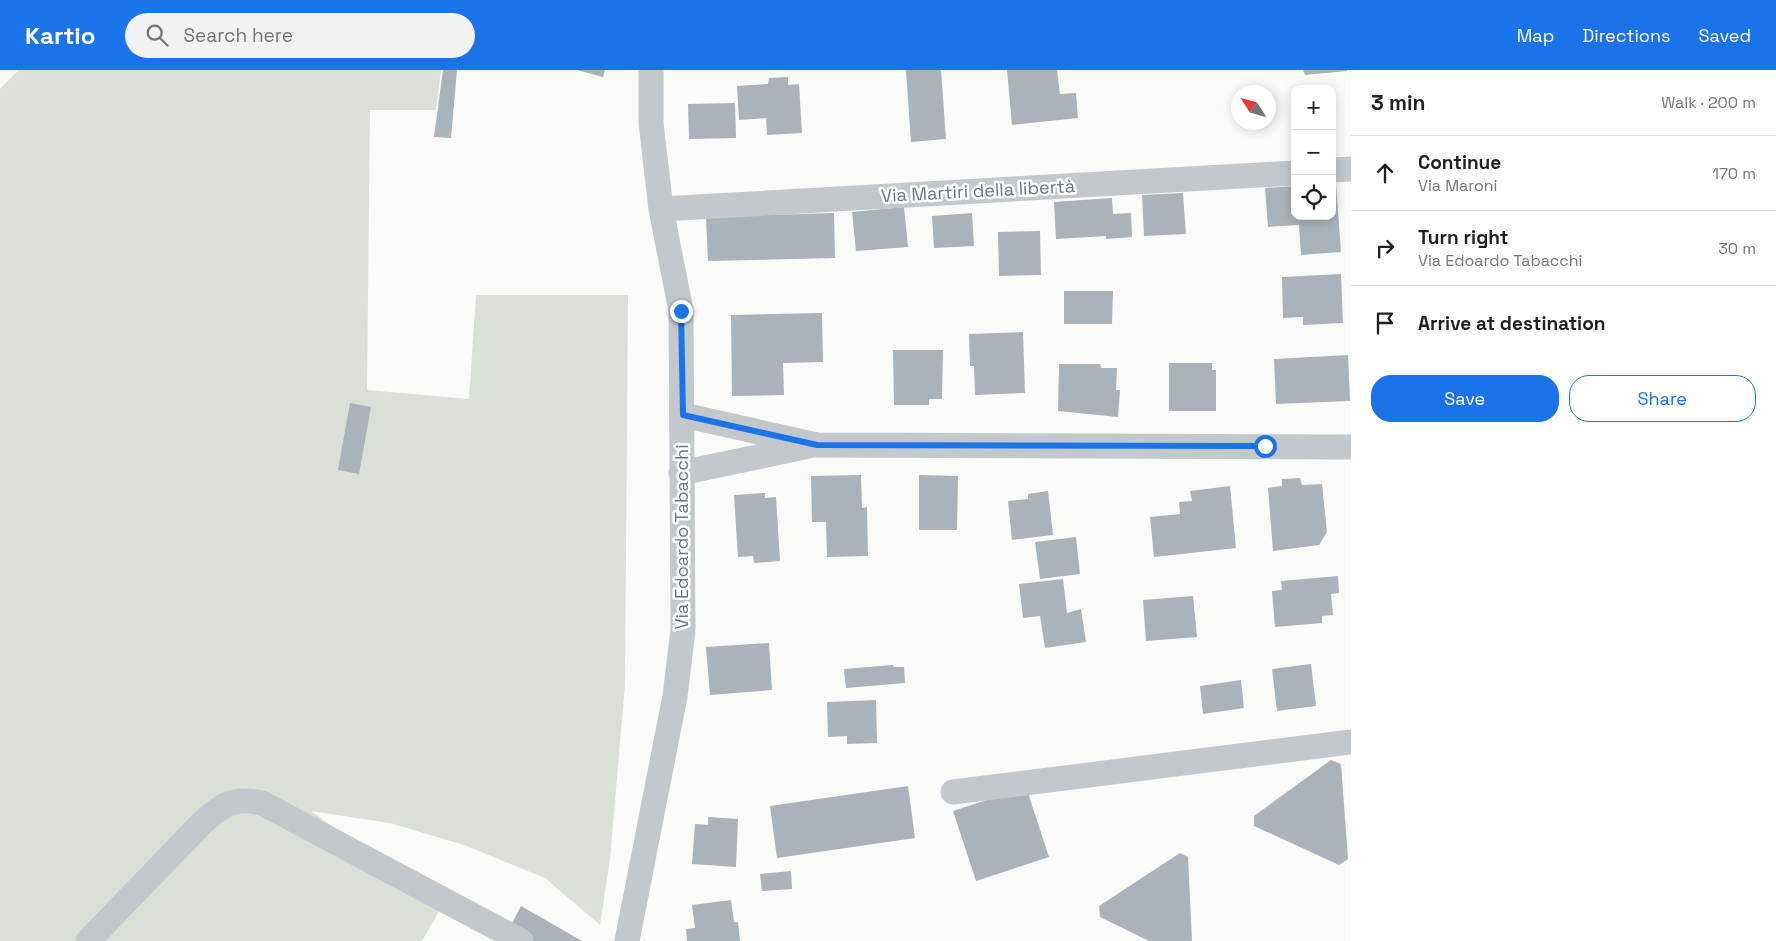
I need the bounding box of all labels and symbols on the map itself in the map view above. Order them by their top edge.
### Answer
north arrow [1231,85,1276,130]
street label: Via Martiri della libertà [880,174,1076,207]
route end [670,300,693,323]
route start [1254,435,1277,458]
street label: Via Edoardo Tabacchi [670,444,693,630]

